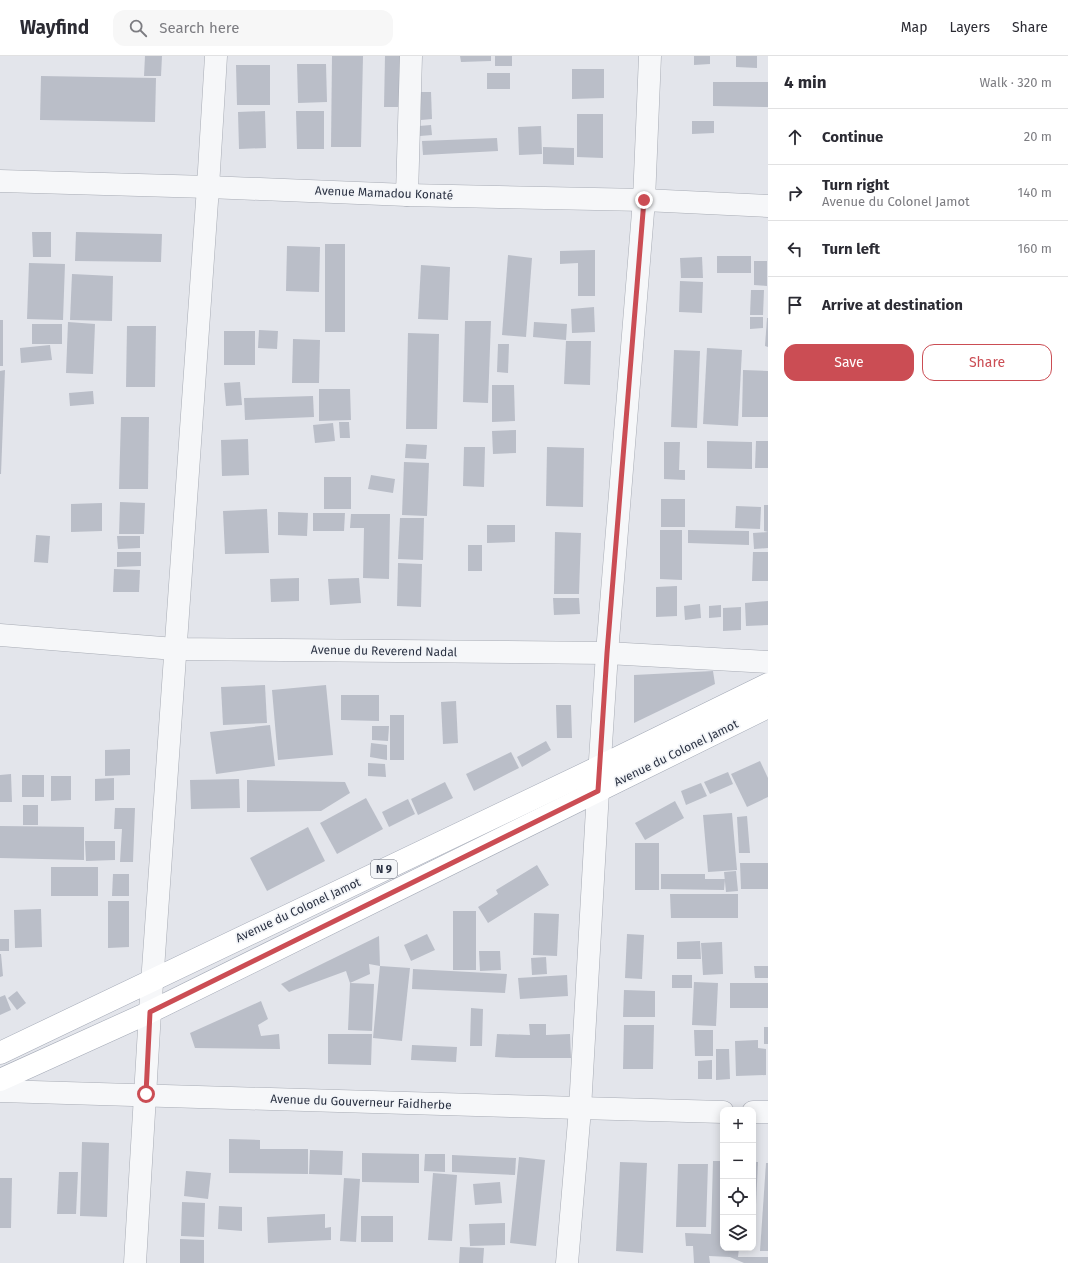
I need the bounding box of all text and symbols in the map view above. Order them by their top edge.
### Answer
search box [113,10,393,46]
text: Wayfind [20,16,89,39]
icon: search [127,17,149,39]
text: Search here [159,19,239,37]
text: Map [901,19,927,36]
text: Layers [949,19,990,36]
text: Share [1012,19,1048,36]
text: 4 min [784,72,827,93]
text: Walk · 320 m [980,75,1052,90]
icon: ahead [784,126,806,148]
text: Continue [822,128,883,146]
text: 20 m [1024,129,1052,144]
text: Turn right [822,176,889,194]
icon: right [784,182,806,204]
street label: Avenue Mamadou Konaté [315,184,453,202]
text: 140 m [1018,185,1052,200]
route end [635,191,653,209]
text: Avenue du Colonel Jamot [822,194,970,209]
icon: left [784,238,806,260]
text: Turn left [822,240,880,258]
text: 160 m [1018,241,1052,256]
icon: arrive [784,294,806,316]
text: Arrive at destination [822,296,963,314]
button: Save [784,344,914,381]
button: Share [922,344,1052,381]
street label: Avenue du Reverend Nadal [311,643,458,659]
street label: Avenue du Colonel Jamot [612,717,741,789]
road number: N 9 [371,860,397,878]
street label: Avenue du Colonel Jamot [233,875,363,945]
route start [137,1085,155,1103]
street label: Avenue du Gouverneur Faidherbe [270,1092,452,1112]
map controls [720,1107,756,1251]
button: + [720,1107,756,1143]
button: − [720,1143,756,1179]
button: locate [720,1179,756,1215]
button: layers [720,1215,756,1251]

